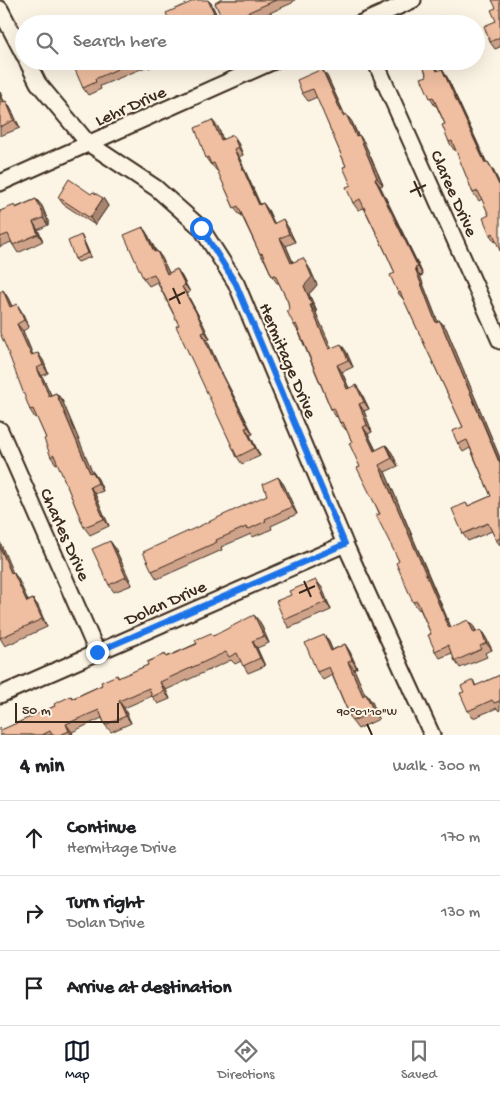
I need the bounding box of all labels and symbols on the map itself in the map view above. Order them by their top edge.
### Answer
street label: Lehr Drive [92,82,170,132]
street label: Claree Drive [424,148,481,241]
route start [190,217,213,240]
street label: Hermitage Drive [253,300,321,422]
street label: Charles Drive [34,485,94,585]
street label: Dolan Drive [121,577,211,632]
route end [86,641,109,664]
scale bar [15,700,119,723]
text: 90°01'10"W [336,706,397,720]

